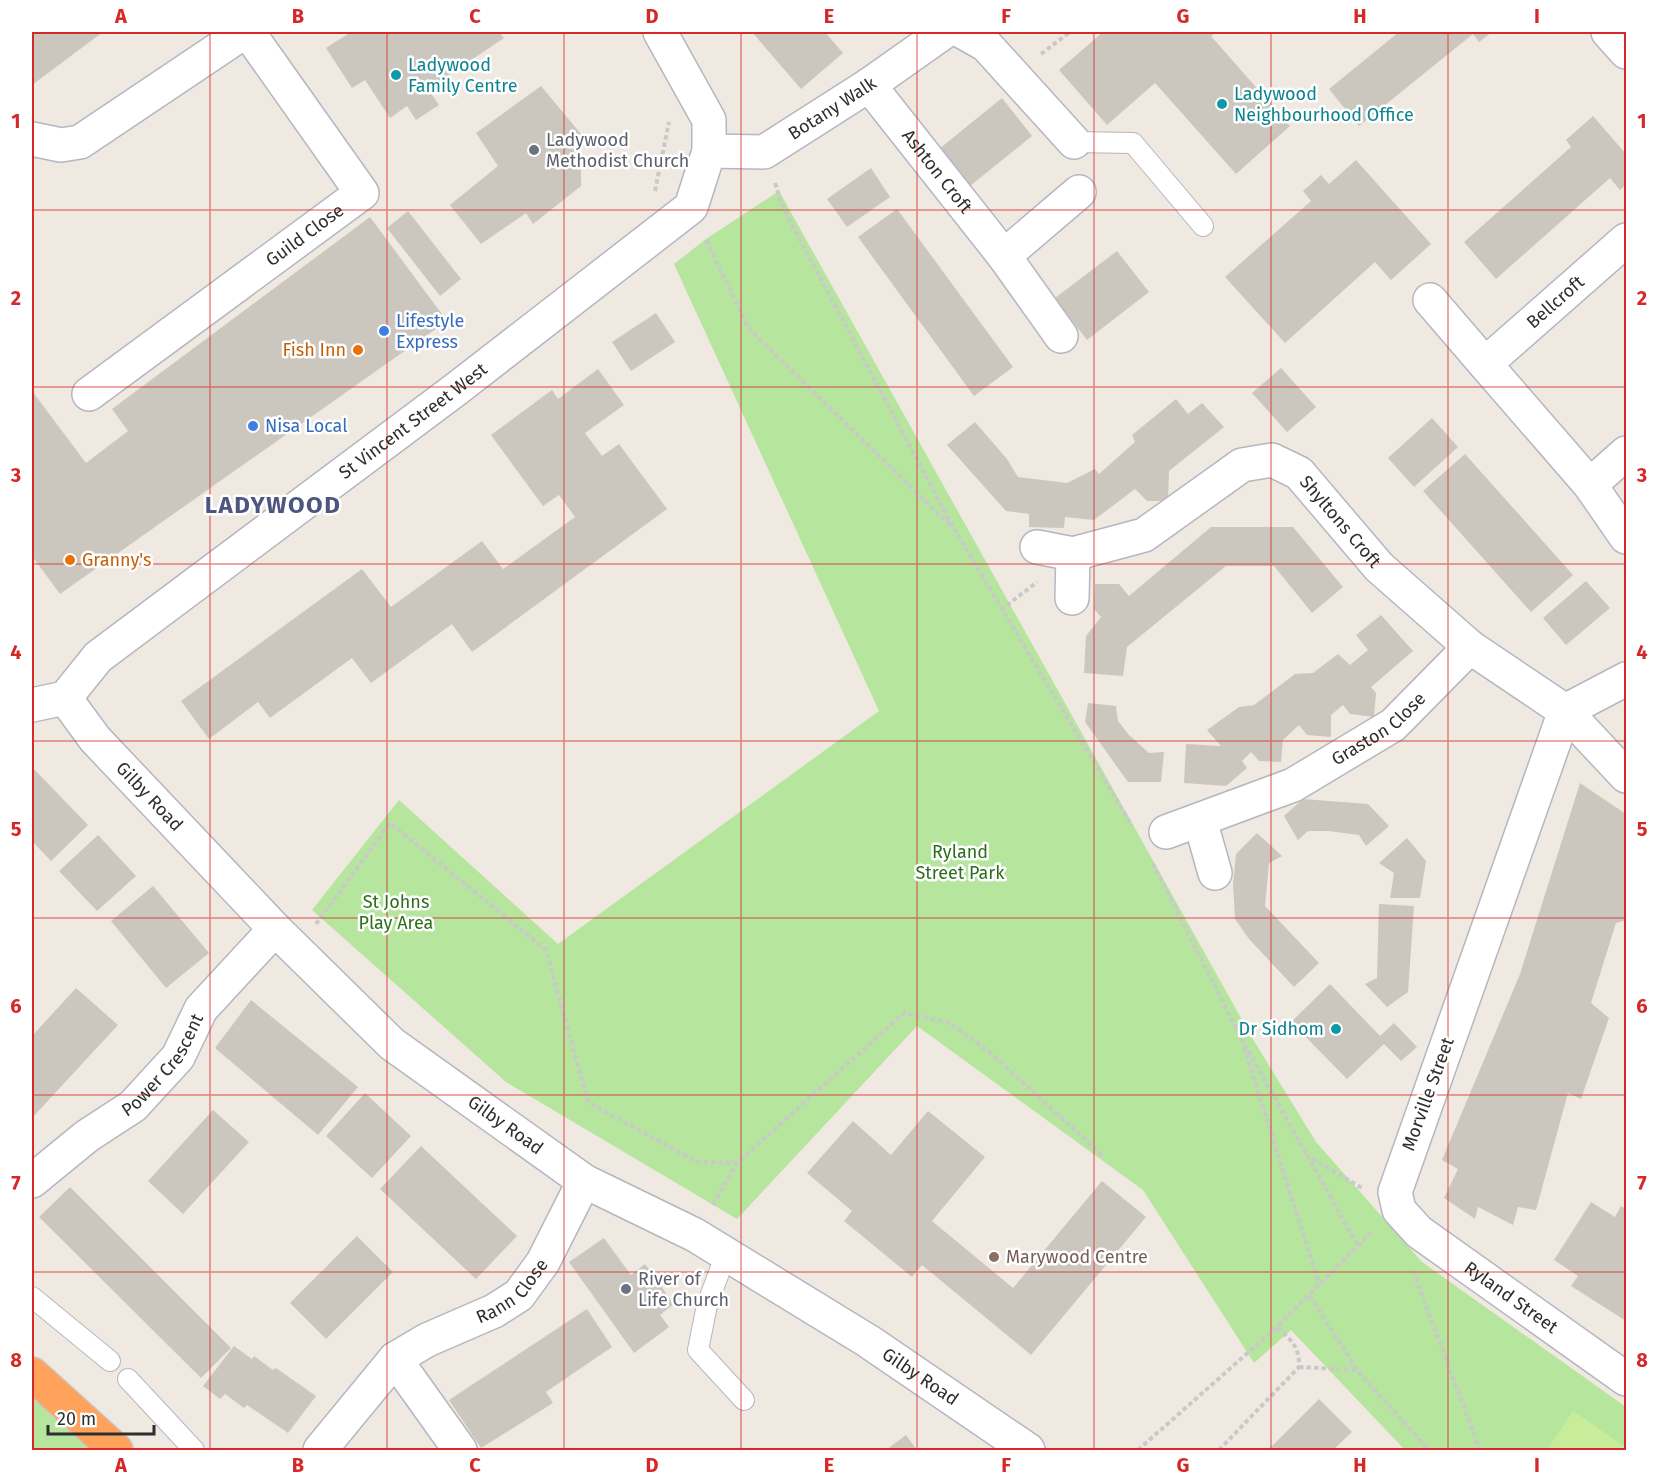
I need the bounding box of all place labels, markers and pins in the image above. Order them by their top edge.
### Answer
place label: Ladywood Family Centre [408,54,518,97]
marker: Ladywood Family Centre [389,68,403,82]
place label: Ladywood Neighbourhood Office [1234,83,1414,126]
marker: Ladywood Neighbourhood Office [1215,97,1229,111]
place label: Ladywood Methodist Church [546,129,689,172]
marker: Ladywood Methodist Church [527,143,541,157]
place label: Lifestyle Express [396,310,464,353]
marker: Lifestyle Express [377,324,391,338]
place label: Fish Inn [283,339,346,361]
marker: Fish Inn [351,343,365,357]
place label: Nisa Local [265,415,348,437]
marker: Nisa Local [246,419,260,433]
place label: Granny's [82,549,151,571]
marker: Granny's [63,553,77,567]
place label: Dr Sidhom [1239,1018,1324,1040]
marker: Dr Sidhom [1329,1022,1343,1036]
place label: Marywood Centre [1006,1246,1148,1268]
marker: Marywood Centre [987,1250,1001,1264]
place label: River of Life Church [638,1268,729,1311]
marker: River of Life Church [619,1282,633,1296]

